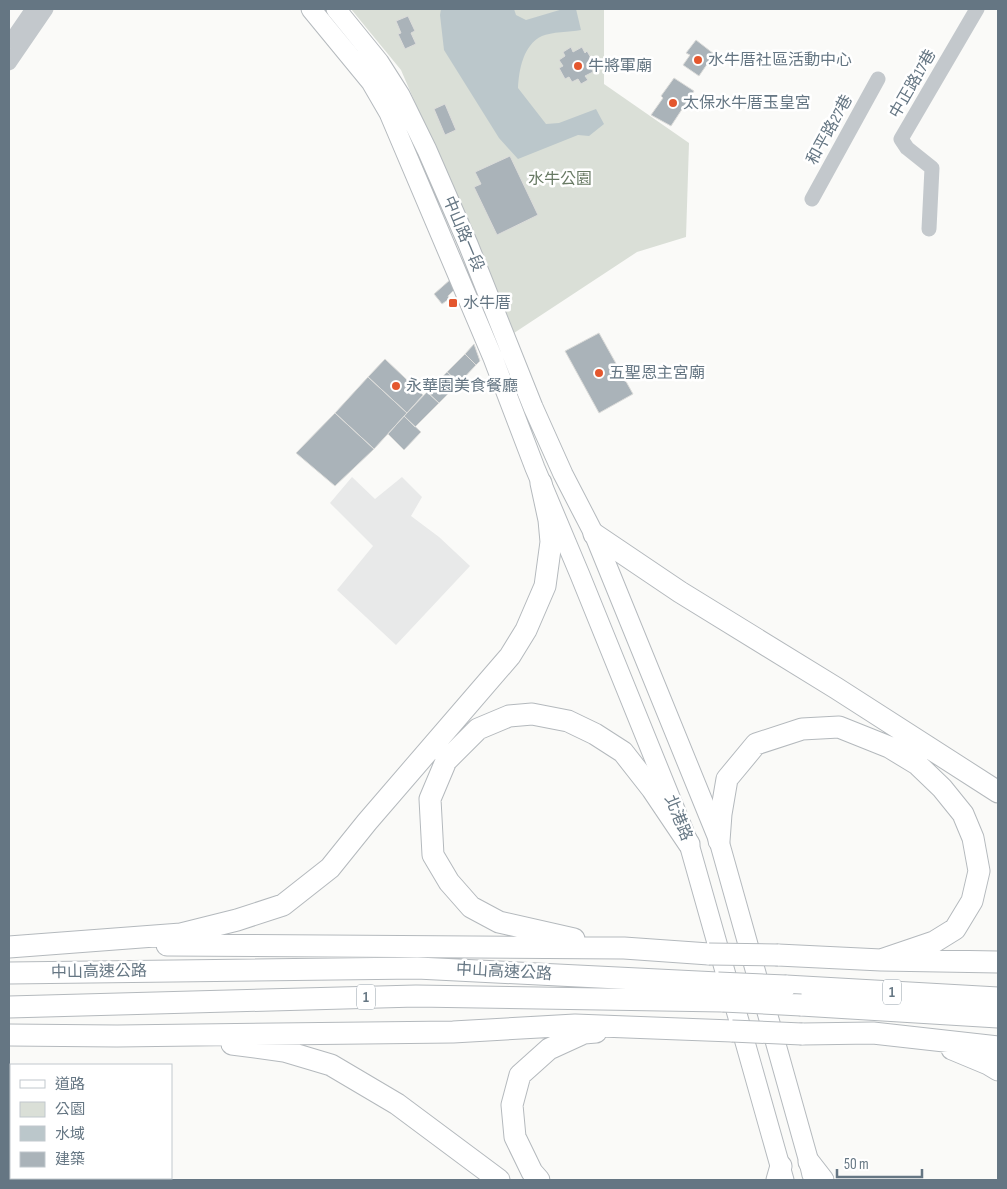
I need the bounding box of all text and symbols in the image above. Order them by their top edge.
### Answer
street label: 中正路17巷 [886,46,940,122]
place label: 水牛厝社區活動中心 [708,51,852,70]
marker: 水牛厝社區活動中心 [692,54,704,66]
place label: 牛將軍廟 [588,57,652,76]
marker: 牛將軍廟 [572,60,584,72]
street label: 和平路27巷 [803,92,857,168]
place label: 太保水牛厝玉皇宮 [683,94,811,113]
marker: 太保水牛厝玉皇宮 [667,97,679,109]
park label: 水牛公園 [528,170,592,189]
street label: 中山路一段 [439,193,487,275]
place label: 水牛厝 [463,294,511,313]
marker: 水牛厝 [447,297,459,309]
place label: 五聖恩主宮廟 [609,364,705,383]
marker: 五聖恩主宮廟 [593,367,605,379]
place label: 永華園美食餐廳 [406,377,518,396]
marker: 永華園美食餐廳 [390,380,402,392]
street label: 北港路 [660,792,696,844]
street label: 中山高速公路 [456,960,552,984]
street label: 中山高速公路 [51,962,147,982]
road number: 1 [883,980,901,1004]
road number: 1 [357,984,375,1010]
legend [10,1064,172,1179]
text: 道路 [55,1075,85,1094]
text: 公園 [55,1100,85,1119]
text: 水域 [55,1125,85,1144]
scale bar [837,1146,922,1178]
text: 建築 [55,1150,85,1169]
text: 50 m [844,1155,869,1174]

